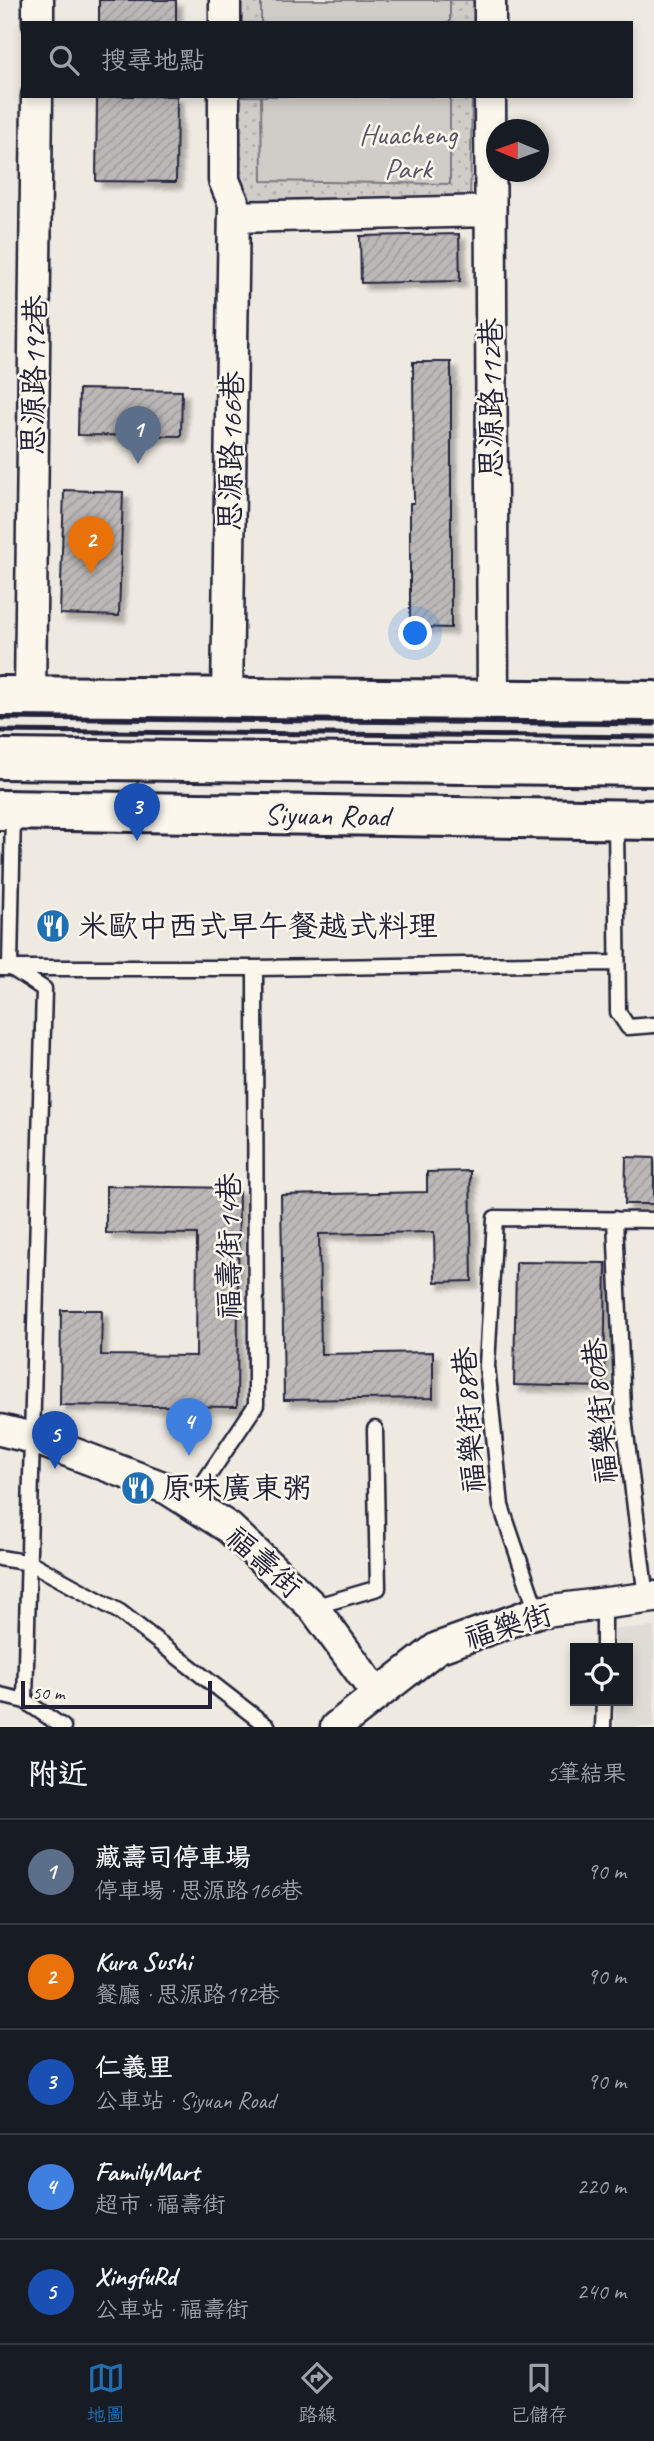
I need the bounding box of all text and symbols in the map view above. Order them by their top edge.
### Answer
search box [21,21,633,98]
icon: search [45,41,83,79]
text: 搜尋地點 [101,44,205,77]
park label: Huacheng Park [359,115,458,187]
north arrow [486,119,549,182]
street label: 思源路192巷 [14,294,54,456]
street label: 思源路112巷 [472,318,510,478]
street label: 思源路166巷 [211,370,251,532]
pin: 1 [115,406,161,464]
pin: 2 [68,516,114,574]
your location [398,616,432,650]
pin: 3 [114,783,160,841]
street label: Siyuan Road [264,795,394,835]
restaurant icon: 米歐中西式早午餐越式料理 [34,907,72,945]
place label: 米歐中西式早午餐越式料理 [78,907,438,945]
street label: 福壽街14巷 [210,1173,248,1320]
street label: 福樂街80巷 [575,1336,625,1486]
street label: 福樂街88巷 [445,1345,493,1495]
pin: 4 [166,1398,212,1456]
pin: 5 [32,1411,78,1469]
restaurant icon: 原味廣東粥 [119,1469,157,1507]
place label: 原味廣東粥 [162,1469,312,1507]
street label: 福壽街 [218,1518,310,1606]
street label: 福樂街 [459,1595,557,1657]
map controls [570,1643,633,1706]
button: locate [570,1643,633,1706]
scale bar [21,1678,212,1710]
text: 50 m [32,1681,64,1705]
text: 附近 [28,1755,88,1793]
text: 5筆結果 [547,1759,626,1788]
text: 藏壽司停車場 [95,1841,251,1874]
text: 1 [46,1857,56,1886]
text: 90 m [587,1857,626,1886]
text: 停車場 · 思源路166巷 [95,1876,302,1905]
text: Kura Sushi [95,1945,191,1978]
text: 2 [46,1962,56,1991]
text: 90 m [587,1962,626,1991]
text: 餐廳 · 思源路192巷 [95,1980,279,2009]
text: 仁義里 [95,2051,173,2084]
text: 3 [46,2067,56,2096]
text: 90 m [587,2067,626,2096]
text: 公車站 · Siyuan Road [95,2086,276,2115]
text: FamilyMart [95,2155,199,2188]
text: 4 [46,2172,56,2201]
text: 220 m [577,2172,626,2201]
text: 超市 · 福壽街 [95,2190,225,2219]
text: XingfuRd [95,2260,176,2293]
text: 5 [46,2277,56,2306]
text: 240 m [577,2277,626,2306]
text: 公車站 · 福壽街 [95,2295,248,2324]
tab: 地圖 [87,2359,125,2427]
tab: 路線 [298,2359,336,2427]
tab: 已儲存 [510,2359,567,2427]

